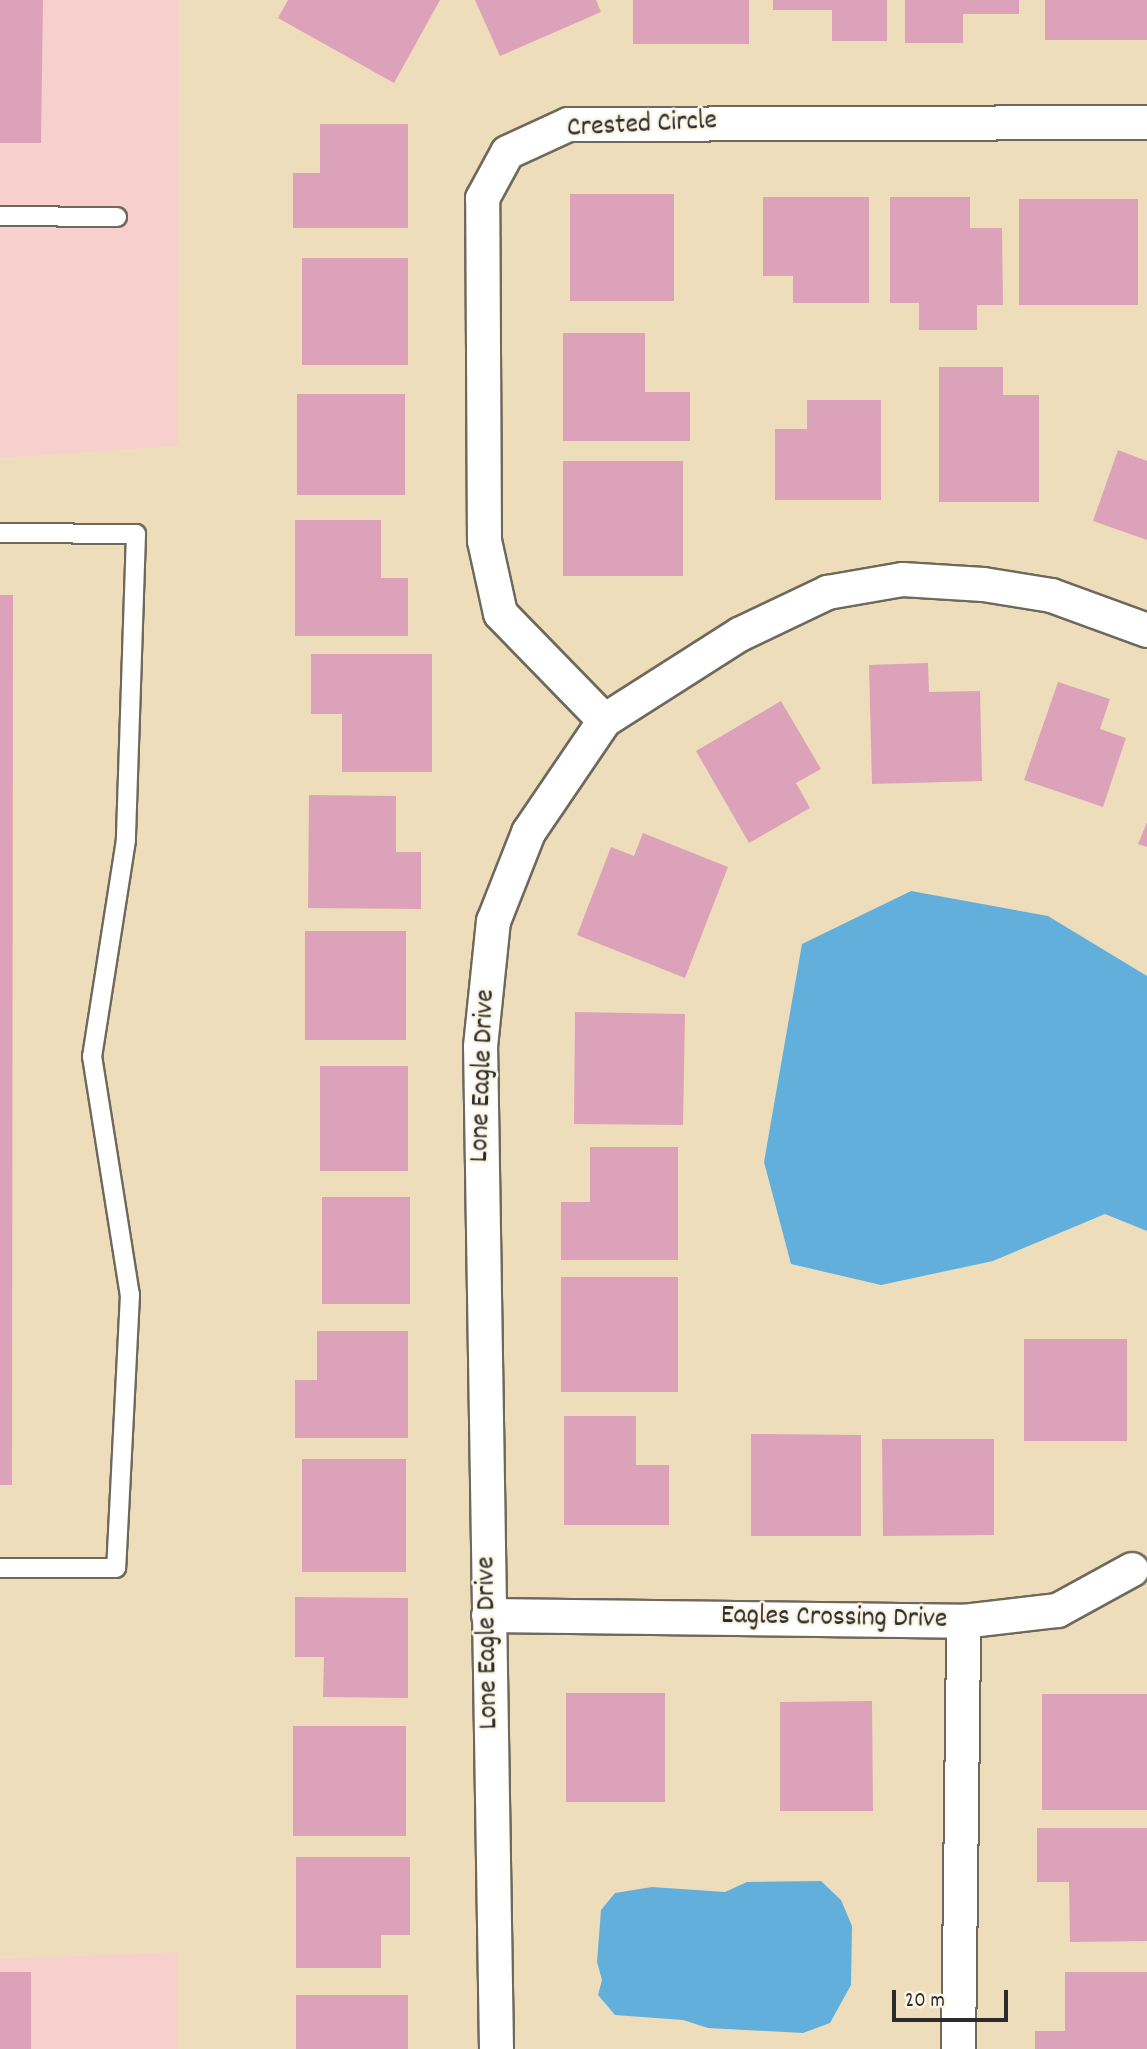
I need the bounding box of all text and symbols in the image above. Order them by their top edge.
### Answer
street label: Crested Circle [566,105,718,147]
street label: Lone Eagle Drive [464,989,504,1163]
street label: Lone Eagle Drive [471,1556,507,1730]
street label: Eagles Crossing Drive [721,1600,947,1638]
scale bar [895,1976,1010,2020]
text: 20 m [905,1987,945,2017]

